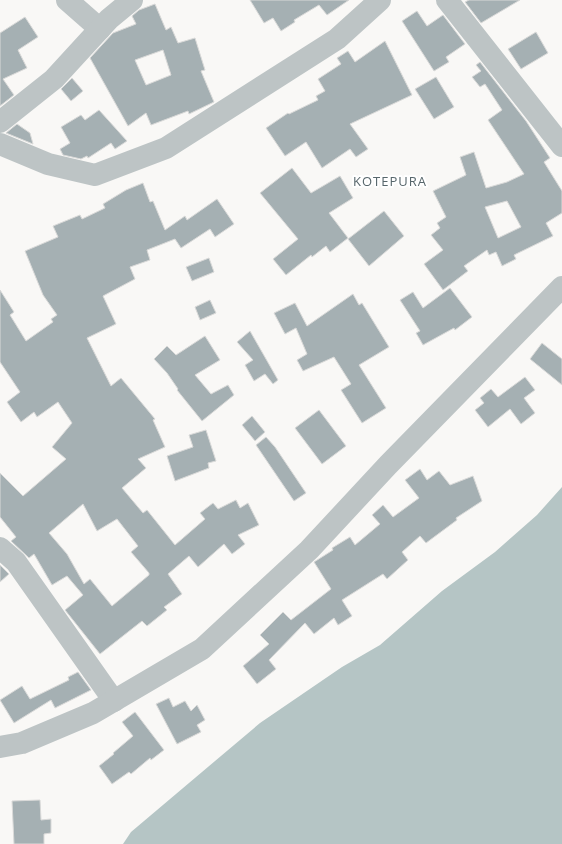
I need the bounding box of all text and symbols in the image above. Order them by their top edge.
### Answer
district label: KOTEPURA [353,172,427,190]

